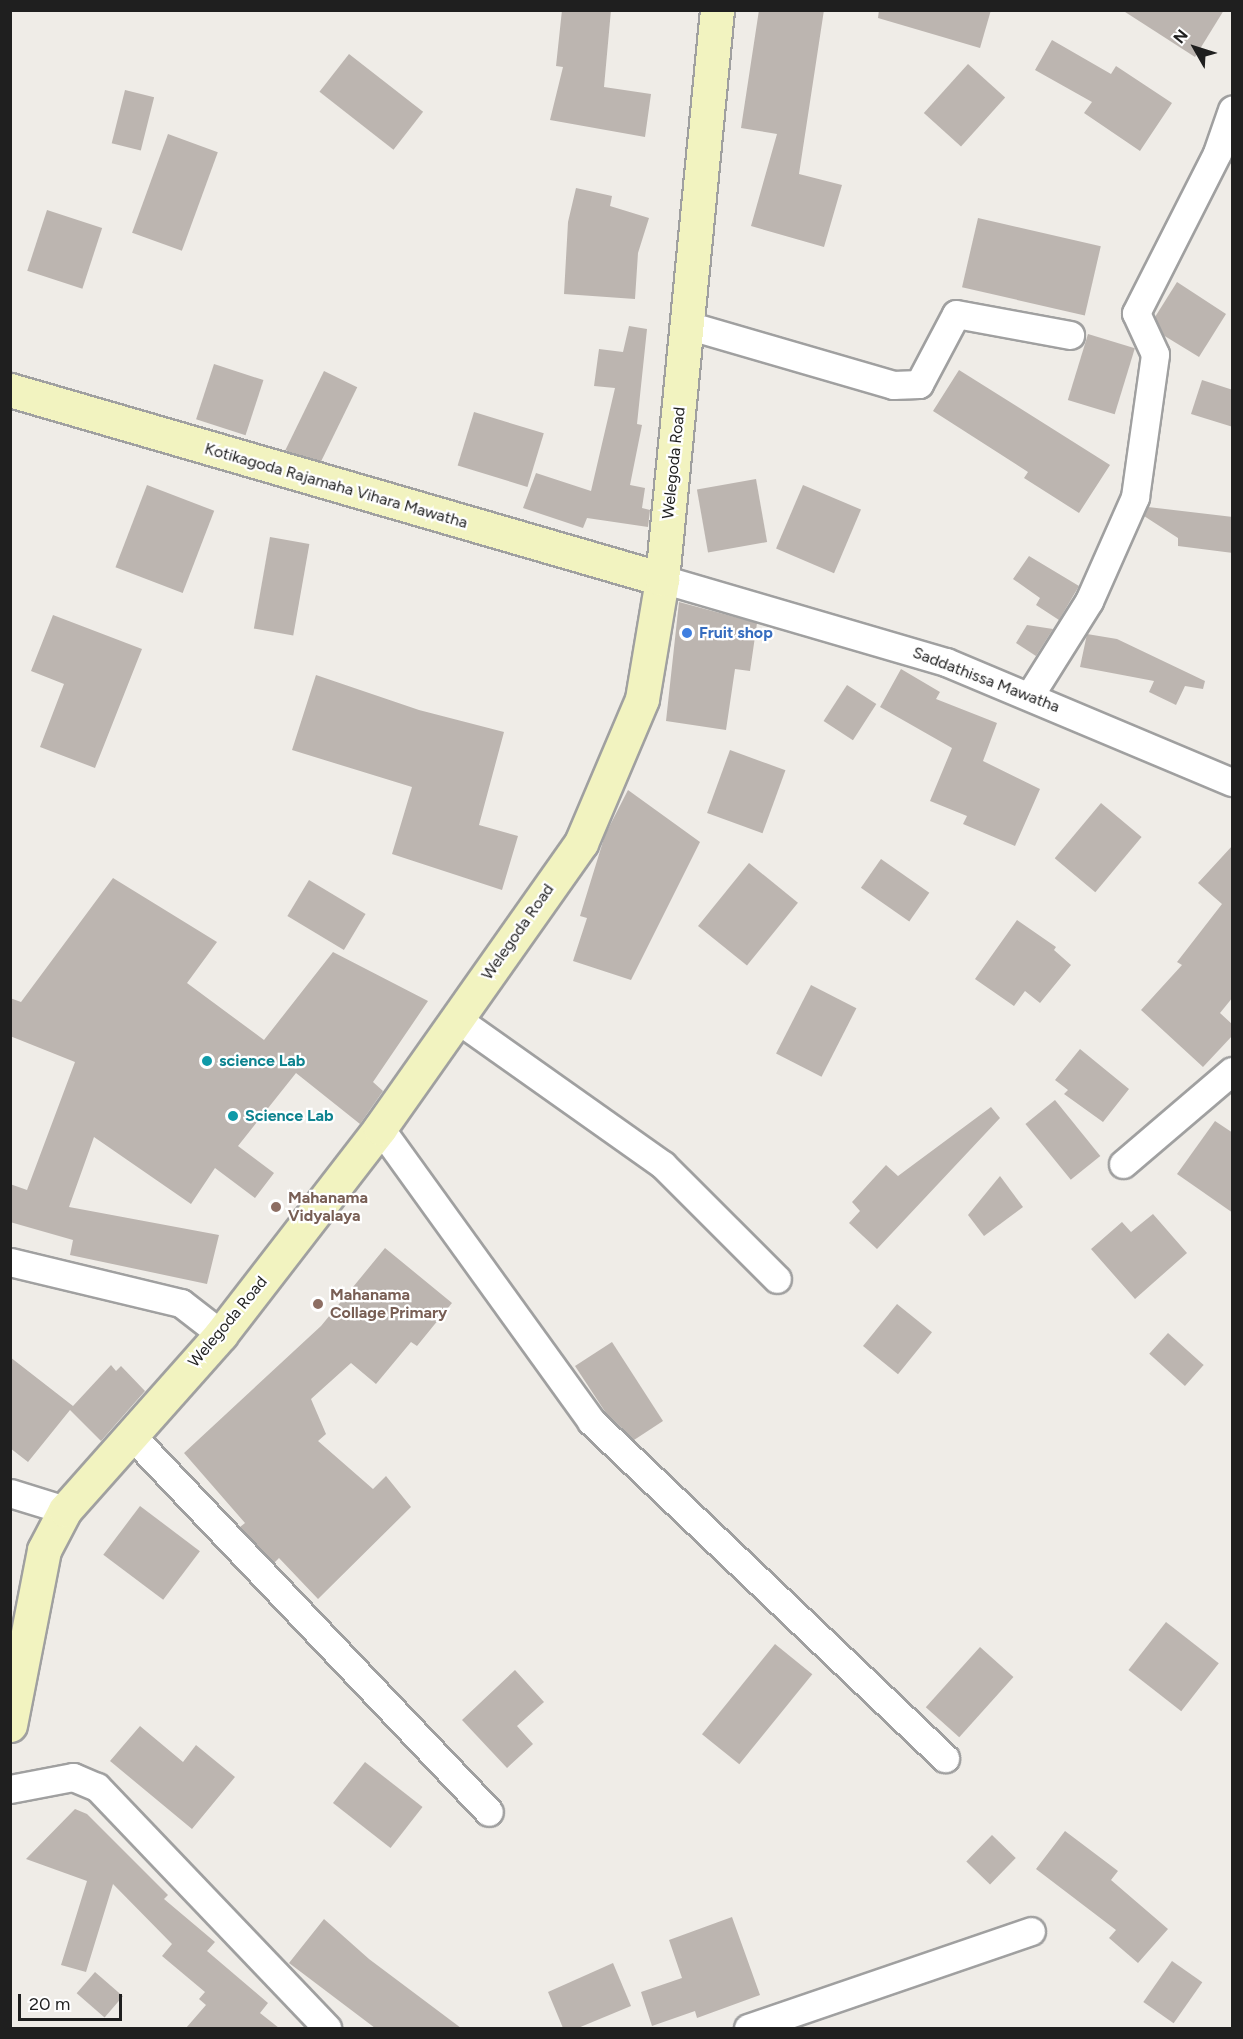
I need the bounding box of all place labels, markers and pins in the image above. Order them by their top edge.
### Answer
place label: Fruit shop [699,623,773,643]
marker: Fruit shop [680,626,694,640]
place label: science Lab [219,1051,305,1071]
marker: science Lab [200,1054,214,1068]
place label: Science Lab [245,1106,334,1126]
marker: Science Lab [226,1109,240,1123]
place label: Mahanama Vidyalaya [288,1188,368,1226]
marker: Mahanama Vidyalaya [269,1200,283,1214]
place label: Mahanama Collage Primary [330,1285,447,1323]
marker: Mahanama Collage Primary [311,1297,325,1311]

